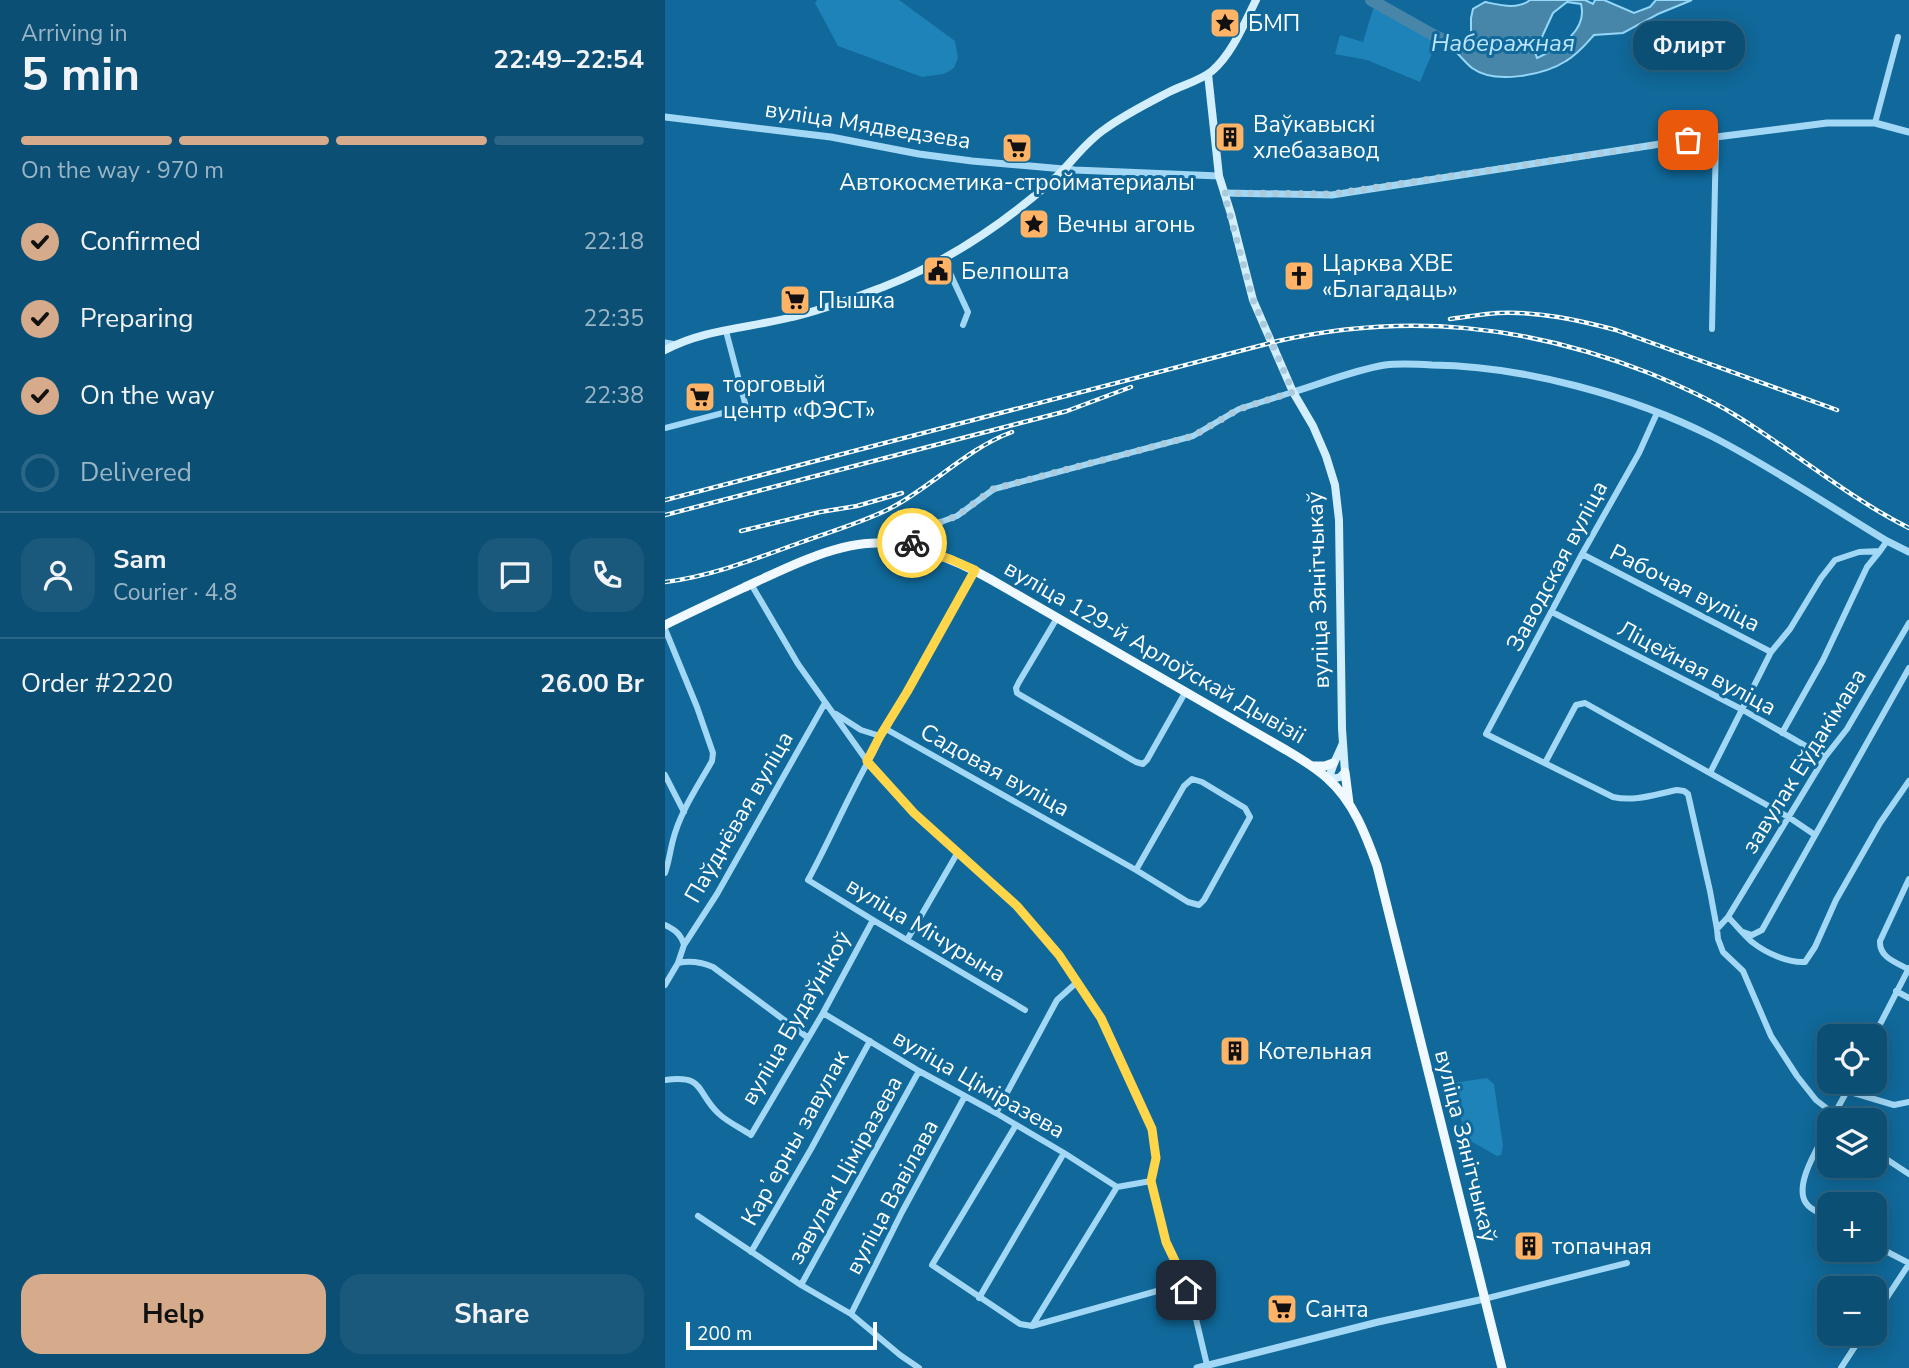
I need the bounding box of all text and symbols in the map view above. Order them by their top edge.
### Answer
place icon: БМП [1208,6,1242,40]
place label: БМП [1248,8,1300,39]
text: Arriving in [21,18,128,49]
callout: Флирт [1632,21,1744,70]
water label: Наберажная [1431,27,1575,59]
text: Флирт [1653,30,1725,61]
text: 22:49–22:54 [493,42,644,77]
text: 5 min [21,43,140,106]
street label: вуліца Мядведзева [763,93,973,157]
place label: Ваўкавыскі хлебазавод [1253,109,1379,166]
pin [1658,110,1718,170]
building icon: Ваўкавыскі хлебазавод [1213,120,1247,154]
icon: bag [1669,121,1707,159]
supermarket icon: Автокосметика-стройматериалы [1000,131,1034,165]
text: On the way · 970 m [21,155,224,186]
place label: Автокосметика-стройматериалы [839,167,1195,198]
place icon: Вечны агонь [1017,207,1051,241]
place label: Вечны агонь [1057,209,1195,240]
icon: check [21,223,59,261]
text: Confirmed [80,224,201,259]
text: 22:18 [584,226,644,257]
place label: Царква ХВЕ «Благадаць» [1322,248,1458,305]
public building icon: Белпошта [921,254,955,288]
place label: Белпошта [961,256,1069,287]
church icon: Царква ХВЕ «Благадаць» [1282,259,1316,293]
supermarket icon: Пышка [778,283,812,317]
place label: Пышка [818,285,895,316]
icon: check [21,300,59,338]
text: Preparing [80,301,193,336]
text: 22:35 [584,303,644,334]
place label: торговый центр «ФЭСТ» [723,369,875,426]
icon: check [21,377,59,415]
text: On the way [80,378,214,413]
text: 22:38 [584,380,644,411]
supermarket icon: торговый центр «ФЭСТ» [683,380,717,414]
text: Delivered [80,455,192,490]
street label: Заводская вуліца [1499,475,1615,657]
street label: вуліца Зянітчыкаў [1299,491,1337,689]
courier [877,508,947,578]
icon: bike [893,524,931,562]
street label: Рабочая вуліца [1604,537,1766,639]
button: person [21,538,95,612]
button: chat [478,538,552,612]
button: phone [570,538,644,612]
text: Sam [113,542,166,577]
street label: вуліца 129-й Арлоўскай Дывізіі [998,553,1312,751]
text: Courier · 4.8 [113,577,237,608]
street label: Ліцейная вуліца [1612,613,1782,723]
street label: завулак Еўдакімава [1734,663,1874,859]
text: Order #2220 [21,666,173,701]
text: 26.00 Br [540,666,644,701]
street label: Садовая вуліца [915,716,1075,824]
street label: Паўднёвая вуліца [677,726,801,908]
street label: вуліца Мічурына [840,870,1012,990]
street label: вуліца Будаўнікоў [734,925,858,1111]
street label: вуліца Ціміразева [887,1022,1071,1146]
map controls [1817,1024,1887,1346]
button: locate [1817,1024,1887,1094]
building icon: Котельная [1218,1034,1252,1068]
place label: Котельная [1258,1036,1372,1067]
street label: Карʼерны завулак [734,1044,857,1231]
street label: вуліца Зянітчыкаў [1427,1047,1505,1245]
street label: завулак Ціміразева [780,1070,910,1270]
button: layers [1817,1108,1887,1178]
street label: вуліца Вавілава [838,1114,946,1280]
button: + [1817,1192,1887,1262]
building icon: топачная [1512,1229,1546,1263]
place label: топачная [1552,1231,1652,1262]
pin [1156,1260,1216,1320]
icon: home [1167,1271,1205,1309]
button: Help [21,1274,326,1354]
button: Share [340,1274,644,1354]
button: − [1817,1276,1887,1346]
supermarket icon: Санта [1265,1292,1299,1326]
place label: Санта [1305,1294,1369,1325]
scale bar [686,1319,877,1351]
text: 200 m [697,1321,752,1347]

